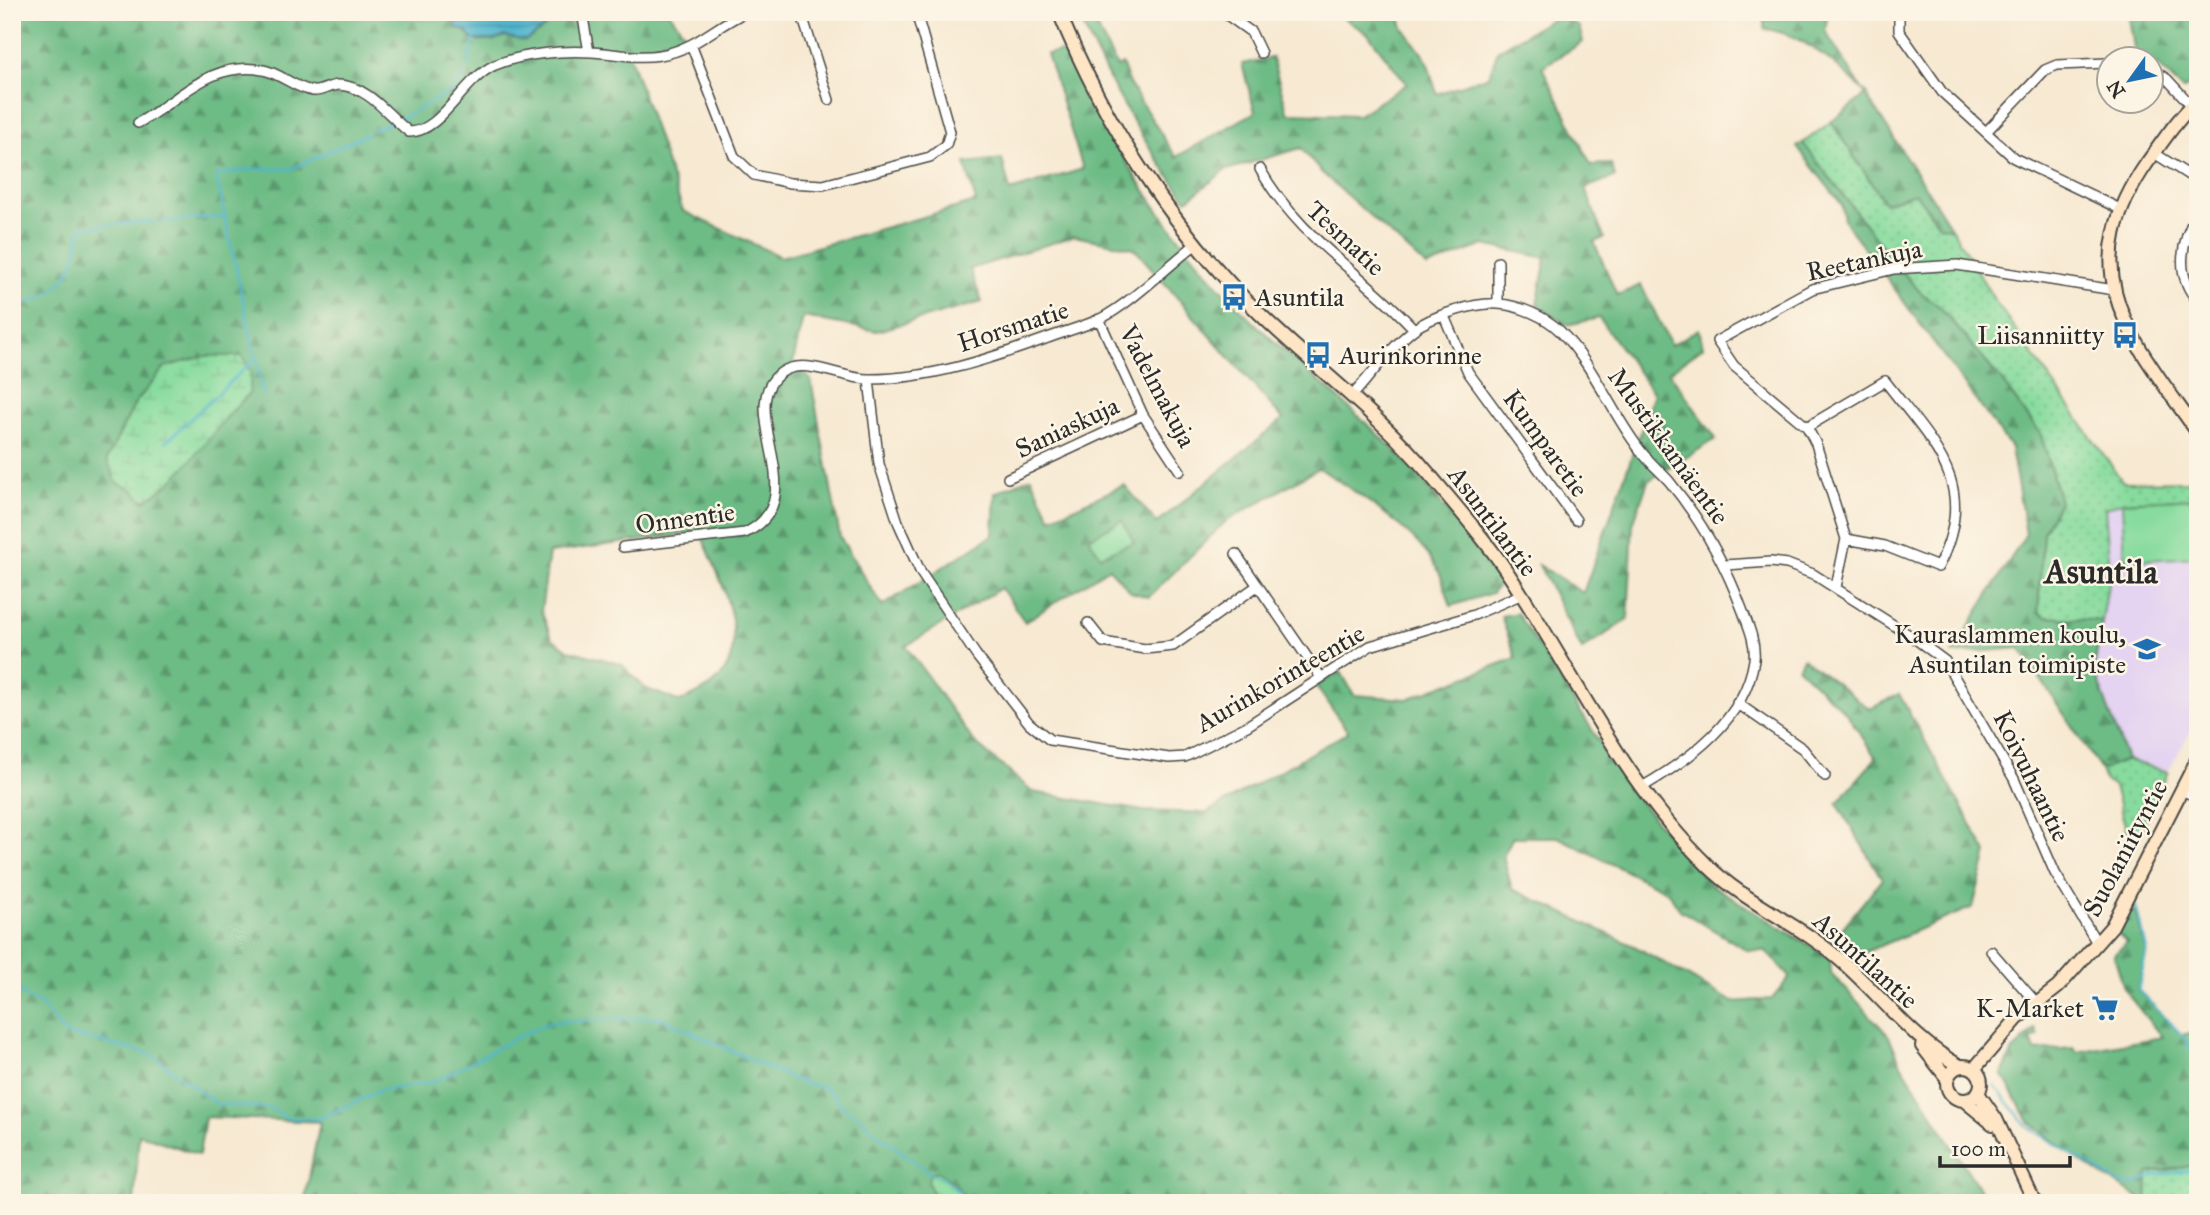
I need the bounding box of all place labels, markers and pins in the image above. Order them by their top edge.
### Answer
place label: Asuntila [1254,281,1344,313]
bus stop icon: Asuntila [1219,282,1249,312]
place label: Liisanniitty [1977,319,2105,351]
bus stop icon: Liisanniitty [2110,320,2140,350]
place label: Aurinkorinne [1338,339,1482,371]
bus stop icon: Aurinkorinne [1303,340,1333,370]
place label: Kauraslammen koulu, Asuntilan toimipiste [1894,618,2126,680]
school or university icon: Kauraslammen koulu, Asuntilan toimipiste [2132,634,2162,664]
place label: K-Market [1976,992,2084,1024]
supermarket icon: K-Market [2090,993,2120,1023]

